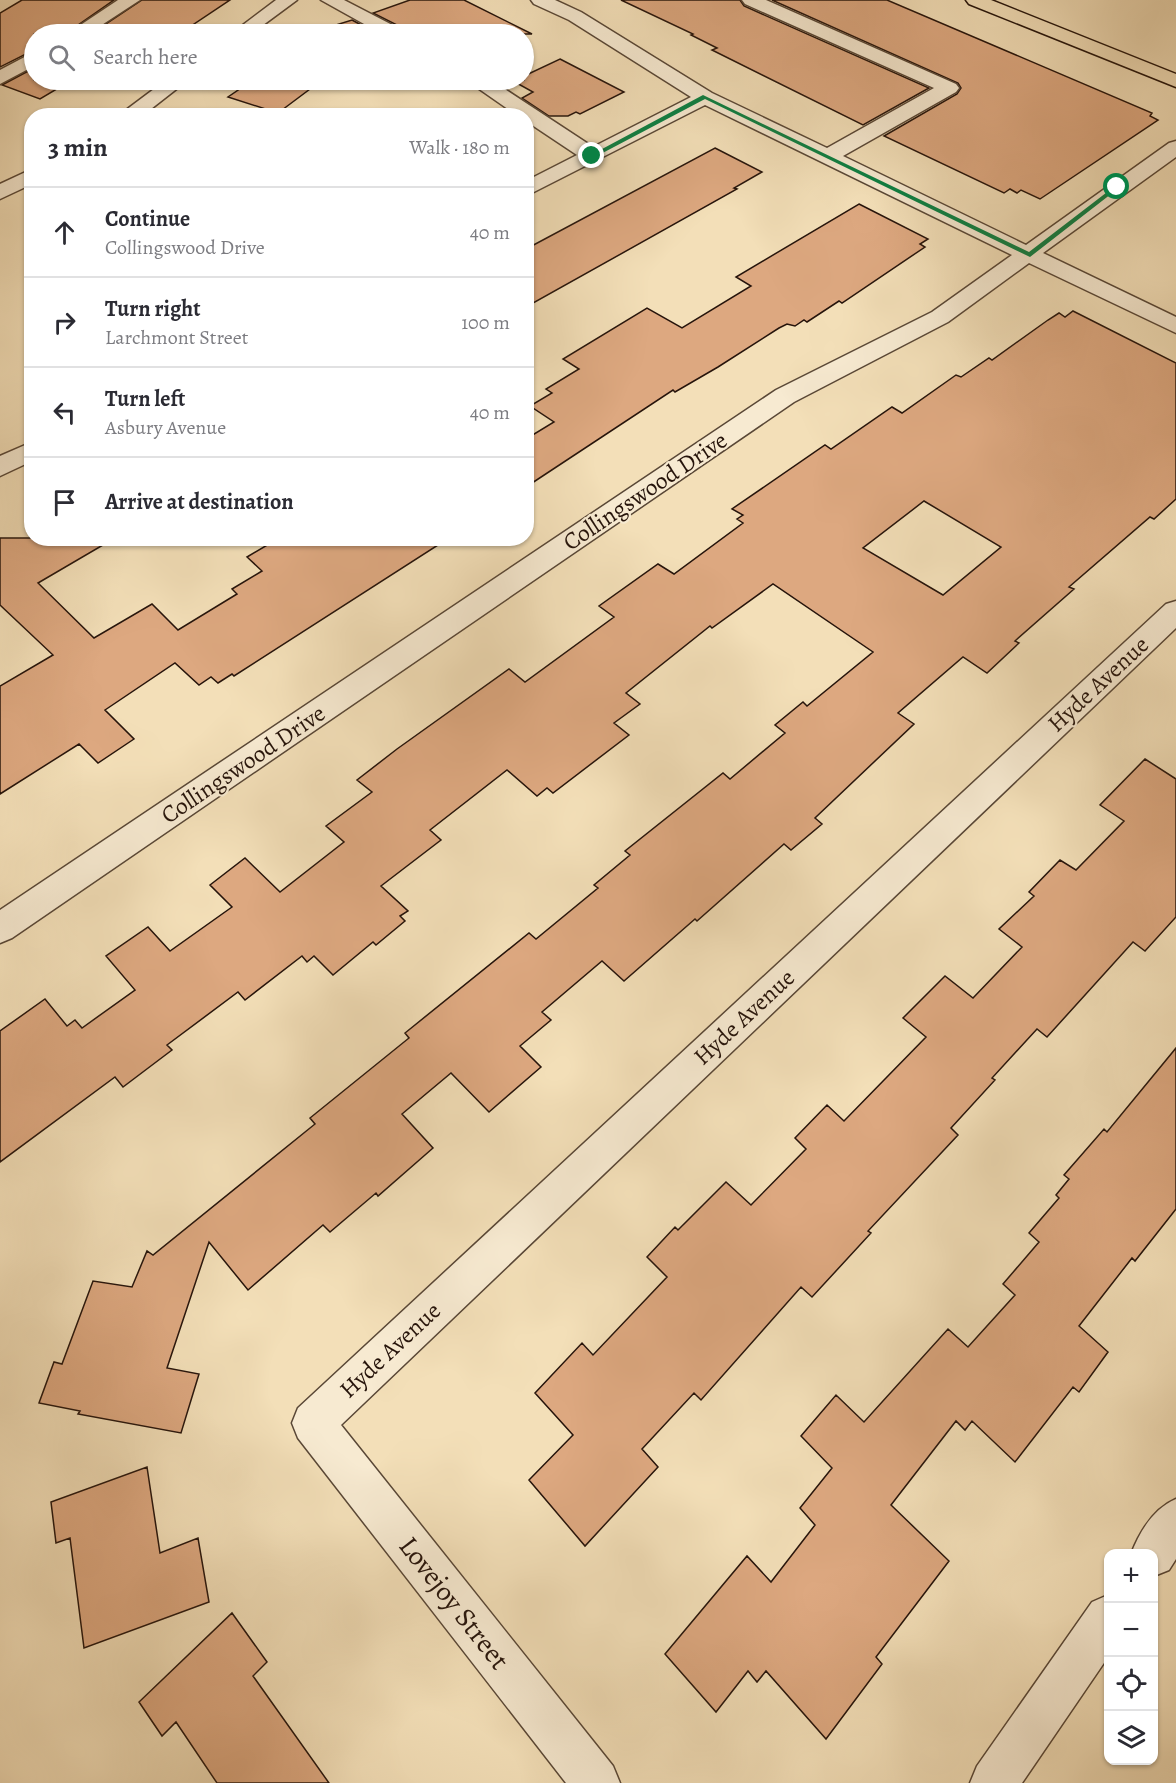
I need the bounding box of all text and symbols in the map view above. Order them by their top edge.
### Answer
search box [24,24,534,90]
icon: search [45,41,78,74]
text: Search here [93,42,198,72]
text: 3 min [48,130,108,165]
text: Walk · 180 m [409,134,510,161]
route end [578,142,604,168]
route start [1103,173,1129,199]
text: Continue [105,204,190,234]
icon: ahead [48,216,81,249]
text: 40 m [470,219,510,246]
text: Collingswood Drive [105,234,265,261]
text: Turn right [105,294,201,324]
icon: right [48,306,81,339]
text: 100 m [461,309,510,336]
text: Larchmont Street [105,324,248,351]
text: Turn left [105,384,185,414]
icon: left [48,396,81,429]
text: 40 m [470,399,510,426]
text: Asbury Avenue [105,414,226,441]
street label: Collingswood Drive [557,424,733,558]
icon: arrive [48,486,81,519]
text: Arrive at destination [105,487,294,517]
street label: Hyde Avenue [1040,629,1156,739]
street label: Collingswood Drive [155,697,331,831]
street label: Hyde Avenue [686,962,802,1072]
street label: Hyde Avenue [332,1295,448,1405]
street label: Lovejoy Street [390,1528,518,1678]
map controls [1104,1549,1158,1765]
button: + [1104,1549,1158,1603]
button: − [1104,1603,1158,1657]
button: locate [1104,1657,1158,1711]
button: layers [1104,1711,1158,1765]

